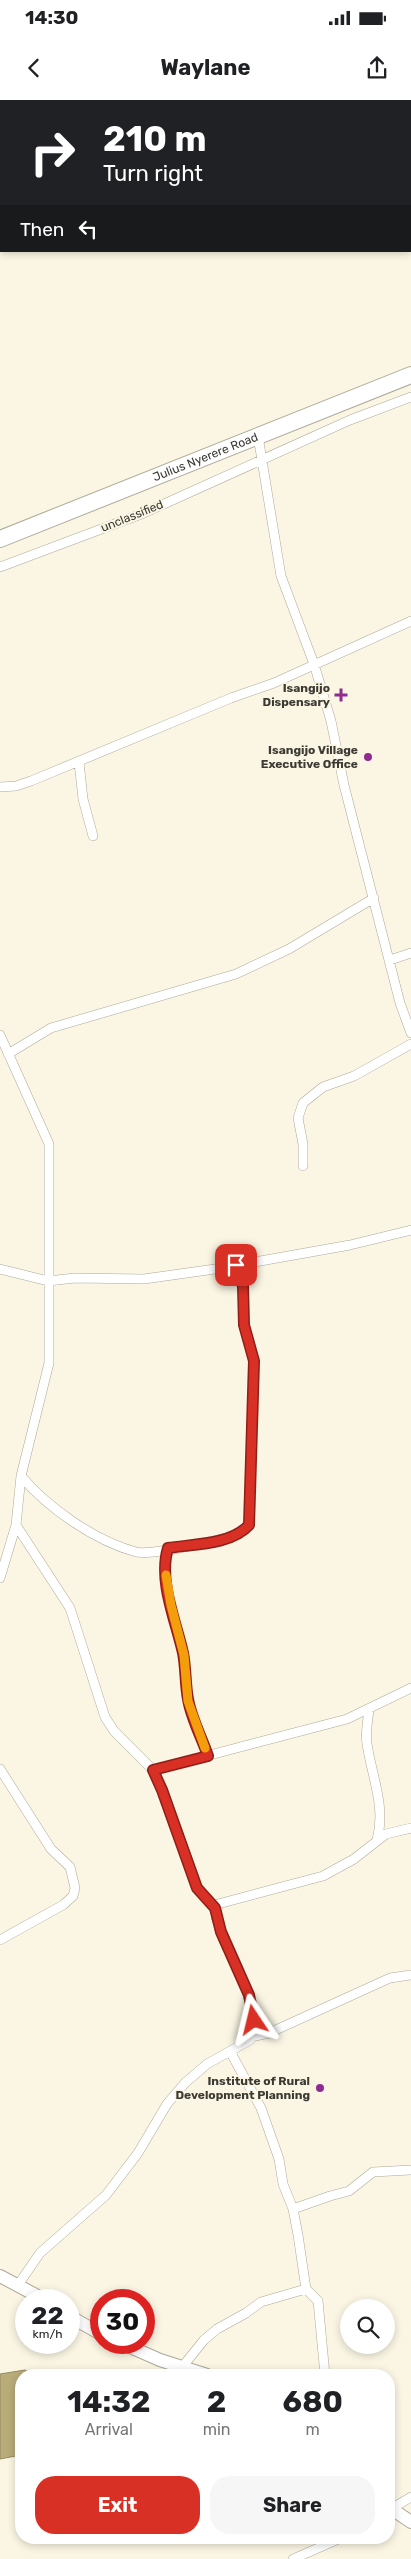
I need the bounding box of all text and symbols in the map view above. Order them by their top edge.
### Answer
text: 14:30 [25,6,78,29]
icon: back [20,54,48,82]
text: Waylane [160,54,251,81]
icon: share [363,54,391,82]
text: 210 m [103,118,206,160]
icon: right [20,120,85,185]
text: Turn right [103,160,203,187]
icon: left [74,215,102,243]
text: Then [20,218,64,241]
street label: Julius Nyerere Road [151,430,260,484]
street label: unclassified [99,497,165,535]
place label: Isangijo Dispensary [263,681,330,709]
marker: Isangijo Dispensary [334,688,348,702]
place label: Isangijo Village Executive Office [261,743,358,771]
marker: Isangijo Village Executive Office [362,751,374,763]
pin [215,1244,257,1286]
icon: arrive [222,1251,250,1279]
position arrow [227,1993,279,2045]
place label: Institute of Rural Development Planning [175,2074,310,2102]
marker: Institute of Rural Development Planning [314,2082,326,2094]
speed limit sign: 30 [90,2289,155,2354]
map controls [340,2299,395,2354]
button: search [340,2299,395,2354]
text: 22 [31,2301,64,2330]
text: km/h [33,2327,62,2341]
text: 14:32 [67,2384,151,2420]
text: 2 [207,2384,226,2420]
text: 680 [283,2384,343,2420]
text: Arrival [85,2420,133,2439]
text: min [203,2420,230,2439]
text: m [306,2420,320,2439]
button: Exit [35,2476,200,2534]
button: Share [210,2476,375,2534]

